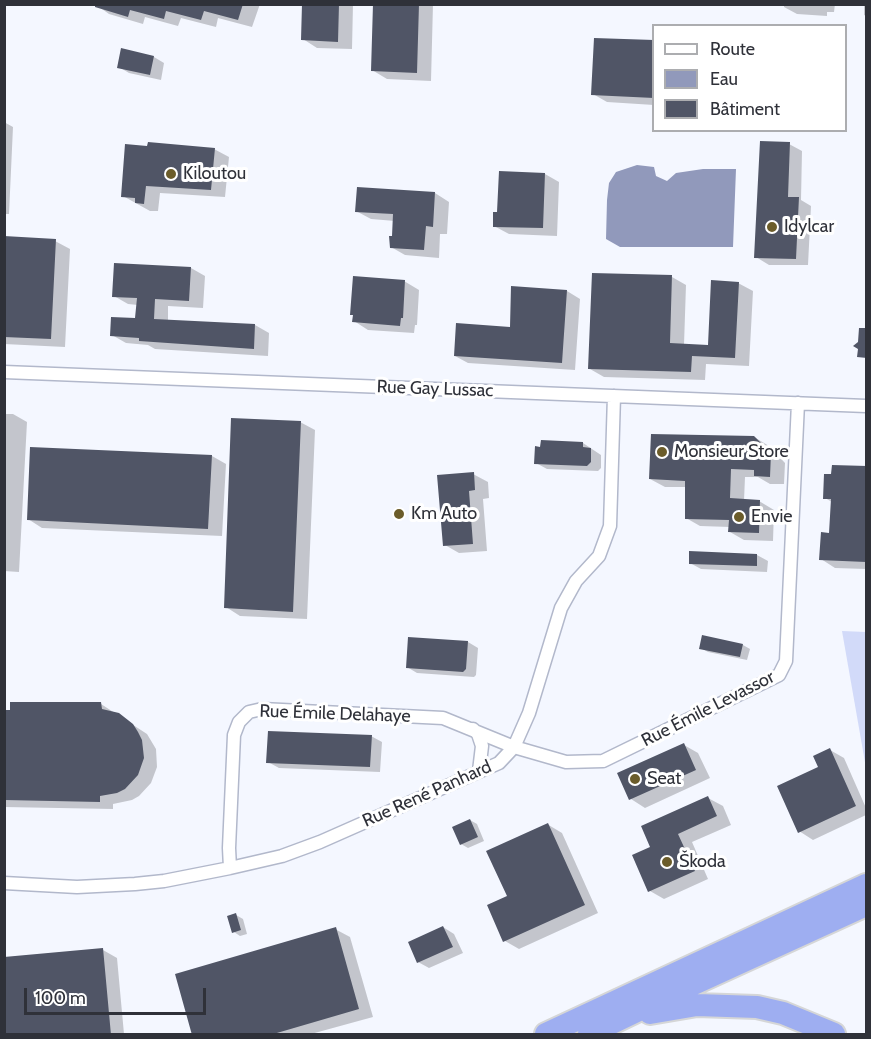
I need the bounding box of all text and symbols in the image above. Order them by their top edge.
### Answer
legend [652,24,847,132]
text: Route [710,38,755,60]
text: Eau [710,68,738,90]
text: Bâtiment [710,98,780,120]
place label: Kiloutou [183,163,246,185]
marker: Kiloutou [164,167,178,181]
place label: Idylcar [784,216,834,238]
marker: Idylcar [765,220,779,234]
street label: Rue Gay Lussac [376,376,494,402]
place label: Monsieur Store [674,441,789,463]
marker: Monsieur Store [655,445,669,459]
place label: Km Auto [411,503,477,525]
place label: Envie [751,506,793,528]
marker: Km Auto [392,507,406,521]
marker: Envie [732,510,746,524]
street label: Rue Émile Levassor [638,666,778,752]
street label: Rue Émile Delahaye [259,701,411,727]
street label: Rue René Panhard [359,756,495,832]
place label: Seat [647,768,681,790]
marker: Seat [628,772,642,786]
place label: Škoda [679,851,726,873]
marker: Škoda [660,855,674,869]
scale bar [27,976,208,1014]
text: 100 m [35,987,86,1009]

